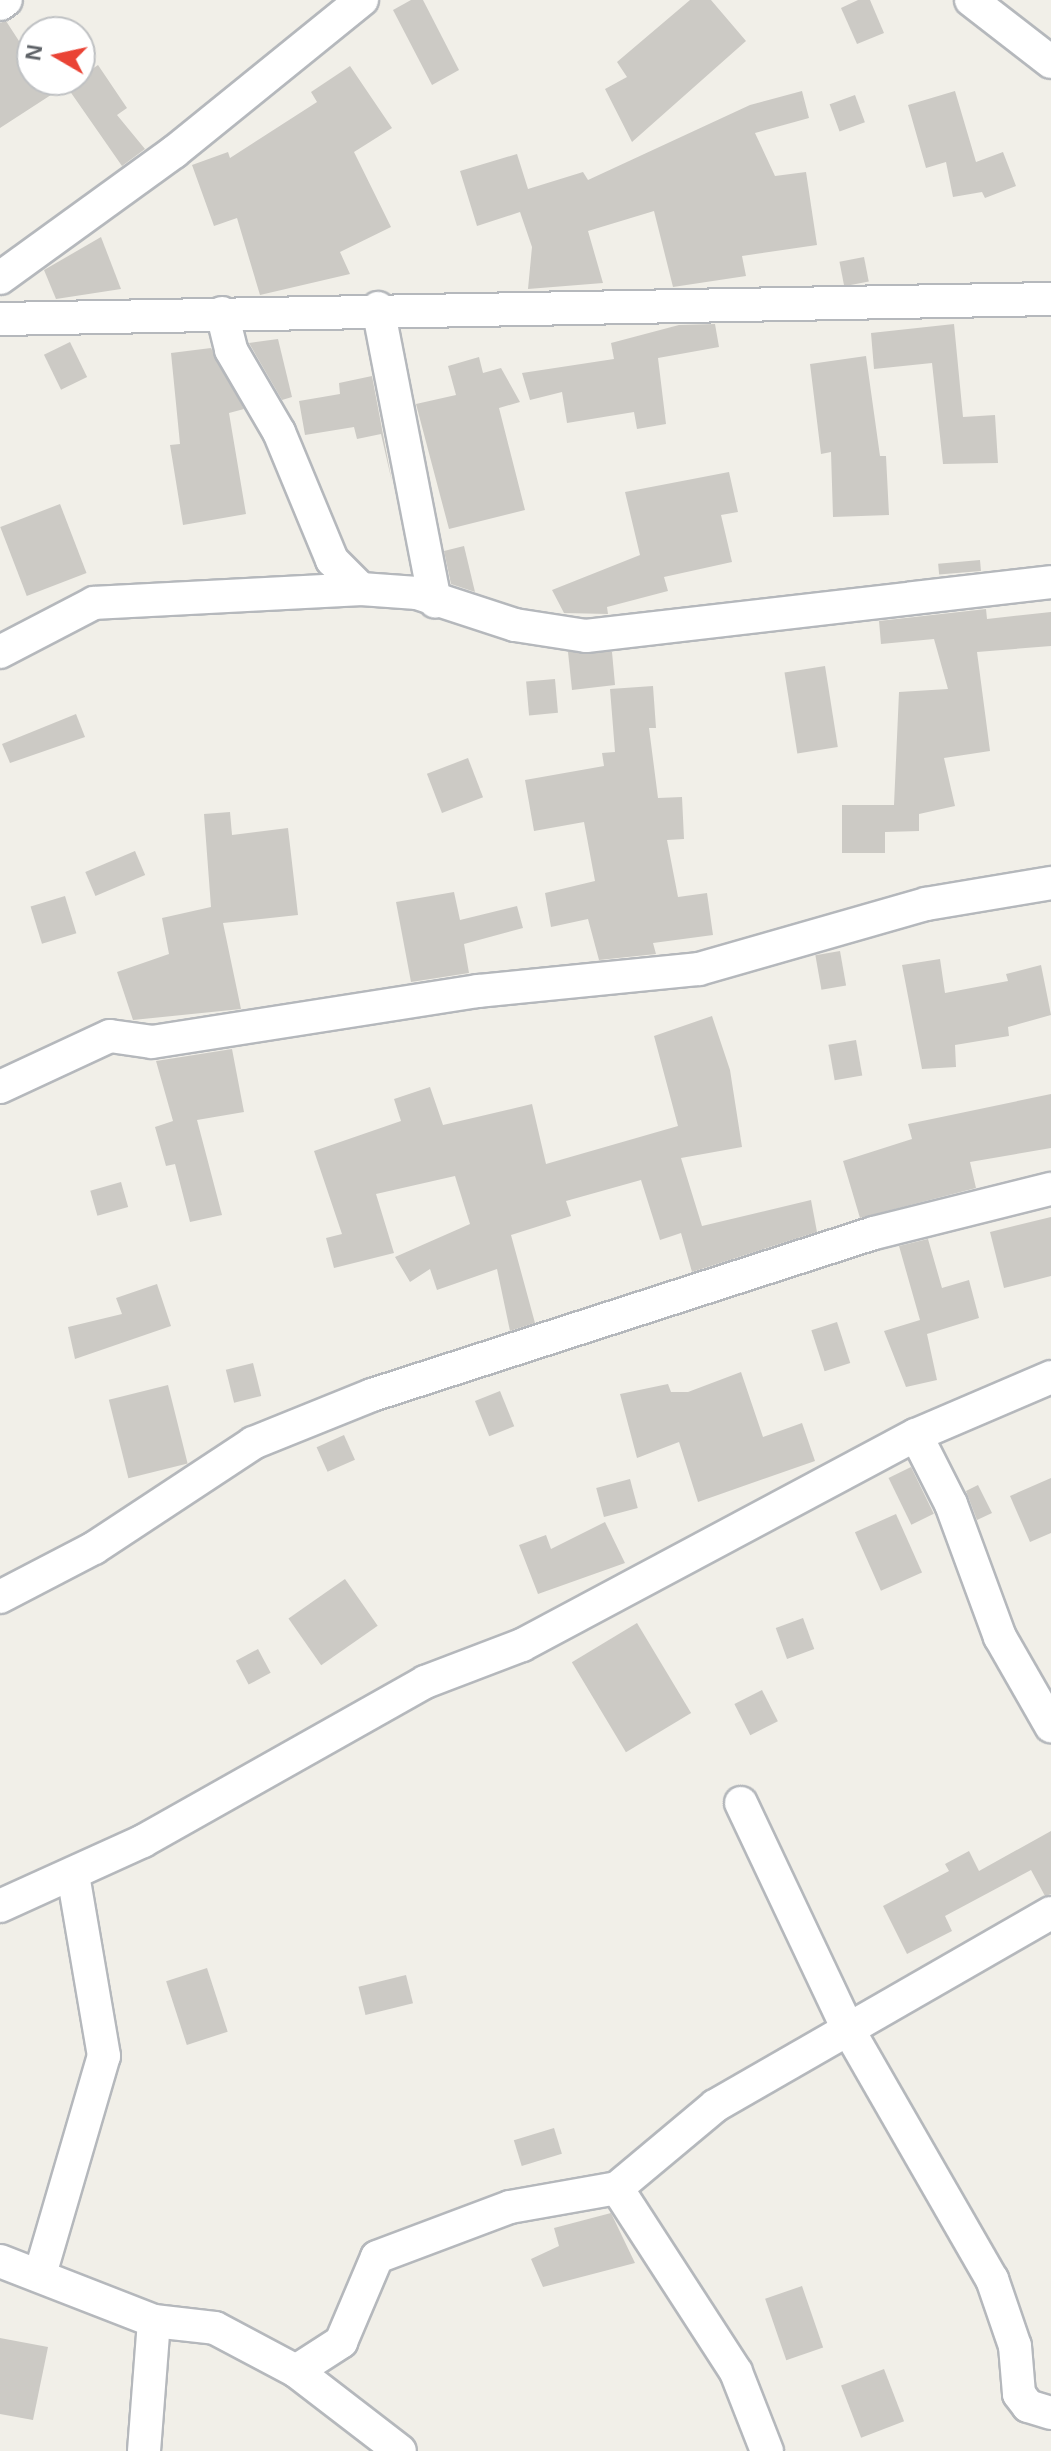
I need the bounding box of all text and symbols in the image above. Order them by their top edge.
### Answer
north arrow [16,16,96,96]
text: N [20,43,47,62]

